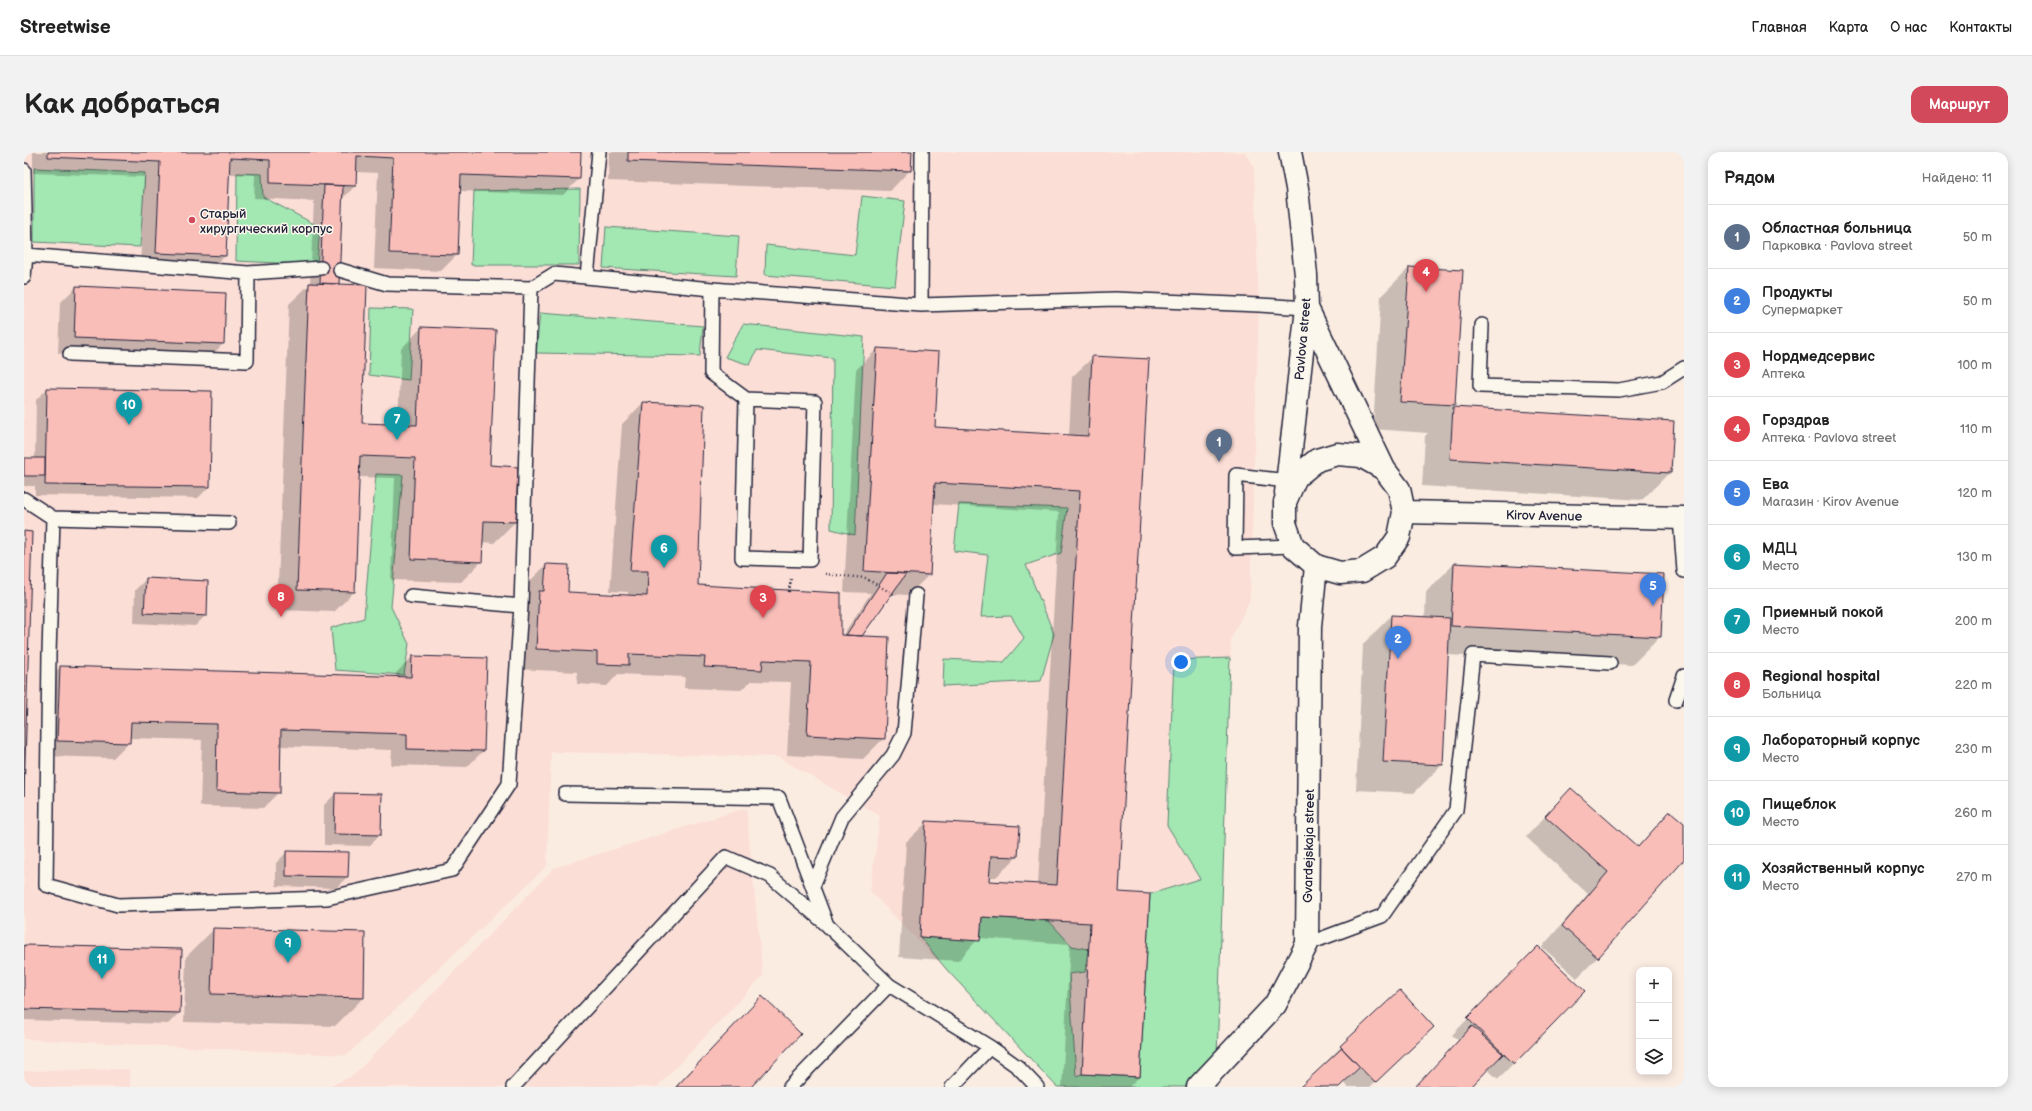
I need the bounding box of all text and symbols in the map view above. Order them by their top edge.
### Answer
text: Streetwise [20,16,111,39]
text: Главная [1752,19,1807,36]
text: Карта [1829,19,1868,36]
text: О нас [1890,19,1927,36]
text: Контакты [1949,19,2012,36]
button: Маршрут [1911,86,2008,123]
text: Как добраться [24,88,221,121]
text: Рядом [1724,168,1775,188]
text: Найдено: 11 [1922,170,1992,186]
place label: Старый хирургический корпус [200,206,333,237]
marker: Старый хирургический корпус [187,215,197,225]
text: Областная больница [1762,219,1911,238]
text: 1 [1734,229,1740,245]
text: 50 m [1963,229,1992,245]
text: Парковка · Pavlova street [1762,238,1913,254]
pin: 4 [1413,259,1439,292]
text: Продукты [1762,283,1833,302]
text: 2 [1733,293,1741,309]
text: 50 m [1963,293,1992,309]
street label: Pavlova street [1291,297,1315,381]
text: Супермаркет [1762,302,1843,318]
text: Нордмедсервис [1762,347,1875,366]
text: 3 [1733,357,1741,373]
text: 100 m [1957,357,1992,373]
text: Аптека [1762,366,1805,382]
pin: 10 [116,392,142,425]
pin: 7 [384,407,410,440]
text: Горздрав [1762,411,1829,430]
text: 4 [1733,421,1741,437]
text: 110 m [1960,421,1992,437]
pin: 1 [1206,429,1232,462]
text: Аптека · Pavlova street [1762,430,1896,446]
text: Ева [1762,475,1789,494]
text: 5 [1733,485,1741,501]
text: 120 m [1957,485,1992,501]
text: Магазин · Kirov Avenue [1762,494,1899,510]
street label: Kirov Avenue [1506,507,1583,525]
pin: 6 [651,535,677,568]
text: МДЦ [1762,539,1797,558]
text: 6 [1733,549,1741,565]
text: 130 m [1957,549,1992,565]
text: Место [1762,558,1799,574]
pin: 5 [1640,573,1666,606]
pin: 8 [268,584,294,617]
pin: 3 [750,585,776,618]
text: Приемный покой [1762,603,1883,622]
text: 7 [1733,613,1741,629]
text: 200 m [1955,613,1992,629]
text: Место [1762,622,1799,638]
pin: 2 [1385,626,1411,659]
your location [1171,652,1191,672]
text: Regional hospital [1762,667,1880,686]
text: 8 [1733,677,1741,693]
text: 220 m [1955,677,1992,693]
text: Больница [1762,686,1821,702]
text: Лабораторный корпус [1762,731,1920,750]
text: 9 [1733,741,1741,757]
text: 230 m [1955,741,1992,757]
text: Место [1762,750,1799,766]
street label: Gvardejskaja street [1300,789,1318,903]
text: Пищеблок [1762,795,1836,814]
text: 10 [1730,805,1744,821]
text: 260 m [1954,805,1992,821]
text: Место [1762,814,1799,830]
text: Хозяйственный корпус [1762,859,1925,878]
text: 11 [1732,869,1742,885]
text: 270 m [1956,869,1992,885]
text: Место [1762,878,1799,894]
pin: 9 [275,930,301,963]
pin: 11 [89,946,115,979]
map controls [1636,967,1672,1075]
button: + [1636,967,1672,1003]
button: − [1636,1003,1672,1039]
button: layers [1636,1039,1672,1075]

